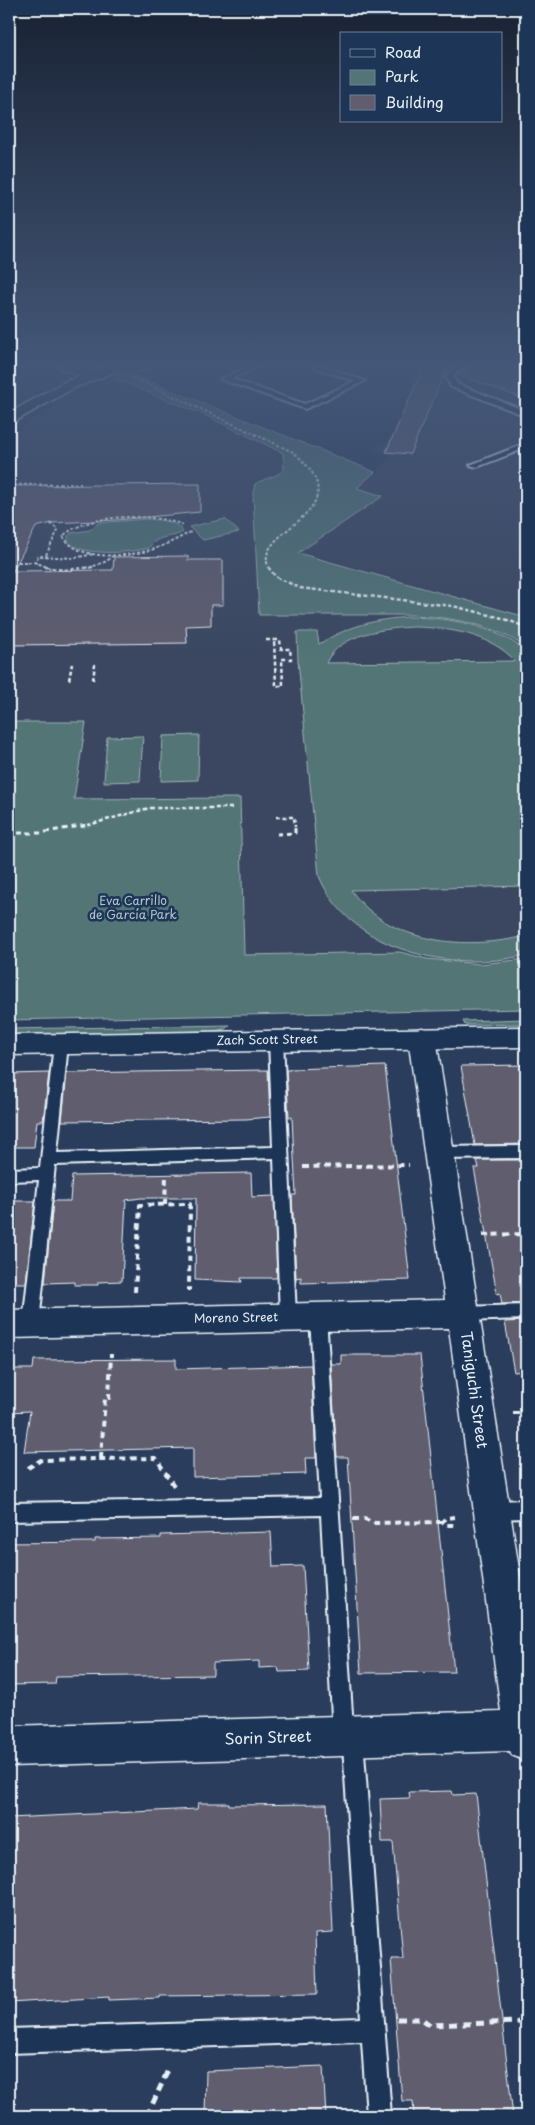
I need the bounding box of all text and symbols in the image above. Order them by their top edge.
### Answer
legend [340,32,502,122]
text: Road [385,40,421,63]
text: Park [385,64,419,87]
text: Building [385,90,444,113]
park label: Eva Carrillo de García Park [89,891,177,923]
street label: Zach Scott Street [216,1029,318,1049]
street label: Moreno Street [194,1307,278,1327]
street label: Taniguchi Street [456,1330,495,1450]
street label: Sorin Street [224,1723,312,1750]

